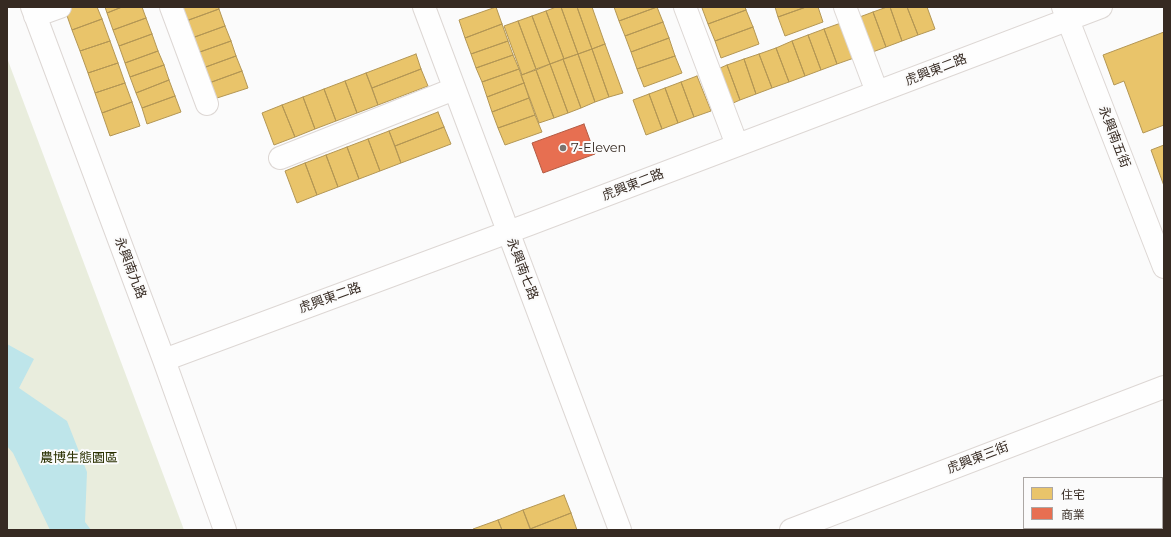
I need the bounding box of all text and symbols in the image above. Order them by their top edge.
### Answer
street label: 虎興東二路 [903,51,969,89]
street label: 永興南五街 [1095,104,1133,170]
place label: 7-Eleven [571,140,626,156]
marker: 7-Eleven [558,143,568,153]
street label: 虎興東二路 [600,166,666,204]
street label: 永興南九路 [111,235,149,301]
street label: 永興南七路 [503,236,541,302]
street label: 虎興東二路 [297,280,363,316]
street label: 虎興東三街 [945,439,1011,477]
park label: 農博生態園區 [40,450,118,466]
legend [1023,477,1163,529]
text: 住宅 [1061,487,1085,502]
text: 商業 [1061,507,1085,522]

